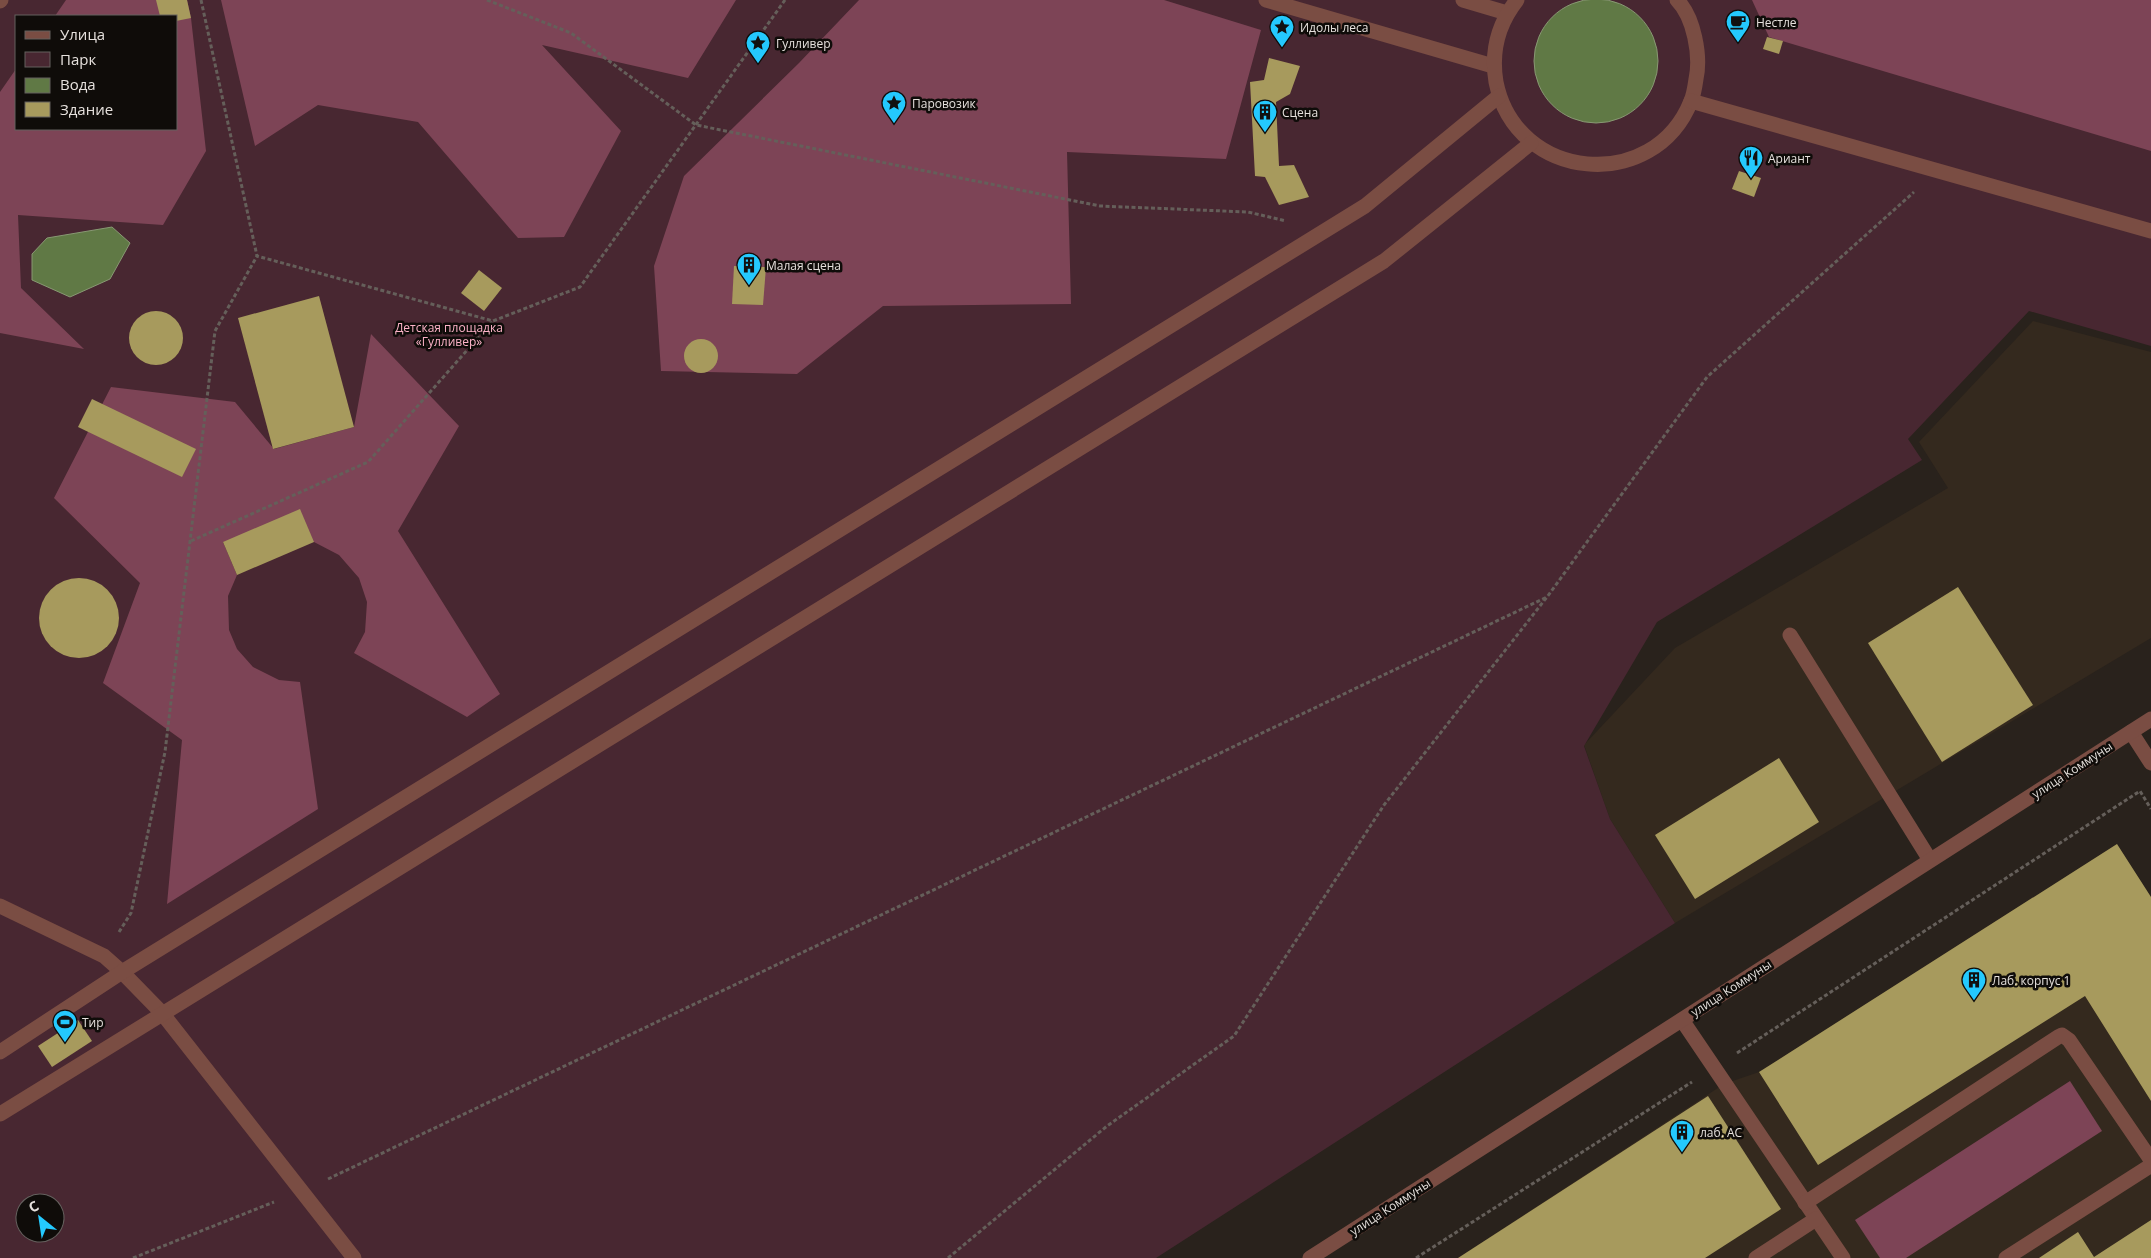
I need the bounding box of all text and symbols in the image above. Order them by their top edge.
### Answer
cafe icon: Нестле [1725,9,1751,43]
place icon: Идолы леса [1269,14,1295,48]
place label: Нестле [1756,14,1797,31]
legend [15,15,178,130]
place label: Идолы леса [1300,19,1368,36]
text: Улица [60,24,105,44]
place icon: Гулливер [745,30,771,64]
place label: Гулливер [776,35,831,52]
text: Парк [60,49,96,69]
text: Вода [60,74,96,94]
place icon: Паровозик [881,90,907,124]
place label: Паровозик [912,95,977,112]
text: Здание [60,99,113,119]
building icon: Сцена [1252,99,1278,133]
place label: Сцена [1282,104,1318,121]
restaurant icon: Ариант [1738,145,1764,179]
place label: Ариант [1768,150,1811,167]
building icon: Малая сцена [736,252,762,286]
place label: Малая сцена [766,257,841,274]
park label: Детская площадка «Гулливер» [395,319,503,350]
street label: улица Коммуны [2028,738,2116,802]
street label: улица Коммуны [1687,956,1775,1020]
building icon: Лаб. корпус 1 [1961,967,1987,1001]
place label: Лаб. корпус 1 [1992,972,2070,989]
sports icon: Тир [52,1009,78,1043]
place label: Тир [82,1014,104,1031]
building icon: лаб. АС [1669,1119,1695,1153]
place label: лаб. АС [1700,1124,1743,1141]
street label: улица Коммуны [1346,1175,1434,1239]
north arrow [15,1193,65,1243]
text: С [25,1196,42,1217]

